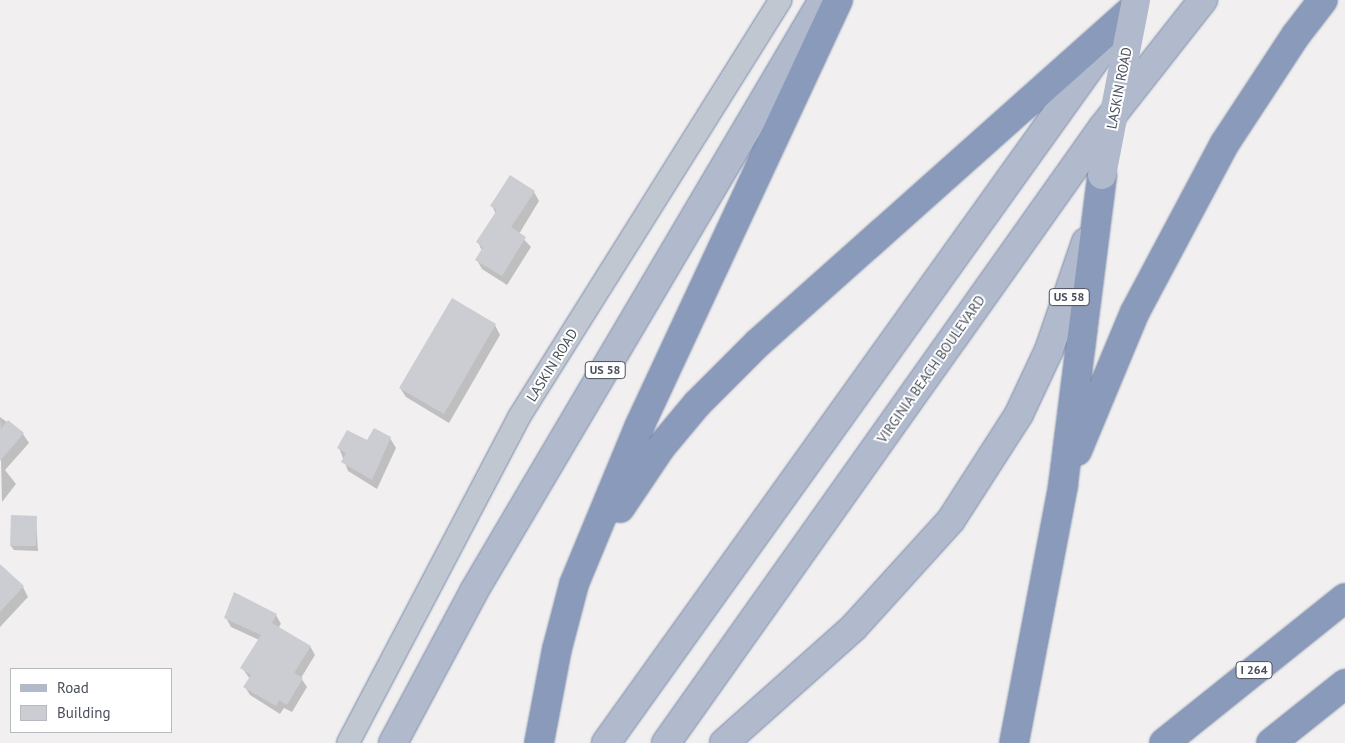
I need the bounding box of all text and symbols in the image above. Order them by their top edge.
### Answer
street label: LASKIN ROAD [1103,46,1135,130]
road number: US 58 [1048,288,1090,306]
street label: VIRGINIA BEACH BOULEVARD [873,292,989,446]
street label: LASKIN ROAD [523,325,581,405]
road number: US 58 [584,360,626,380]
road number: I 264 [1235,660,1273,680]
legend [10,668,172,733]
text: Road [57,678,89,697]
text: Building [57,703,111,722]

